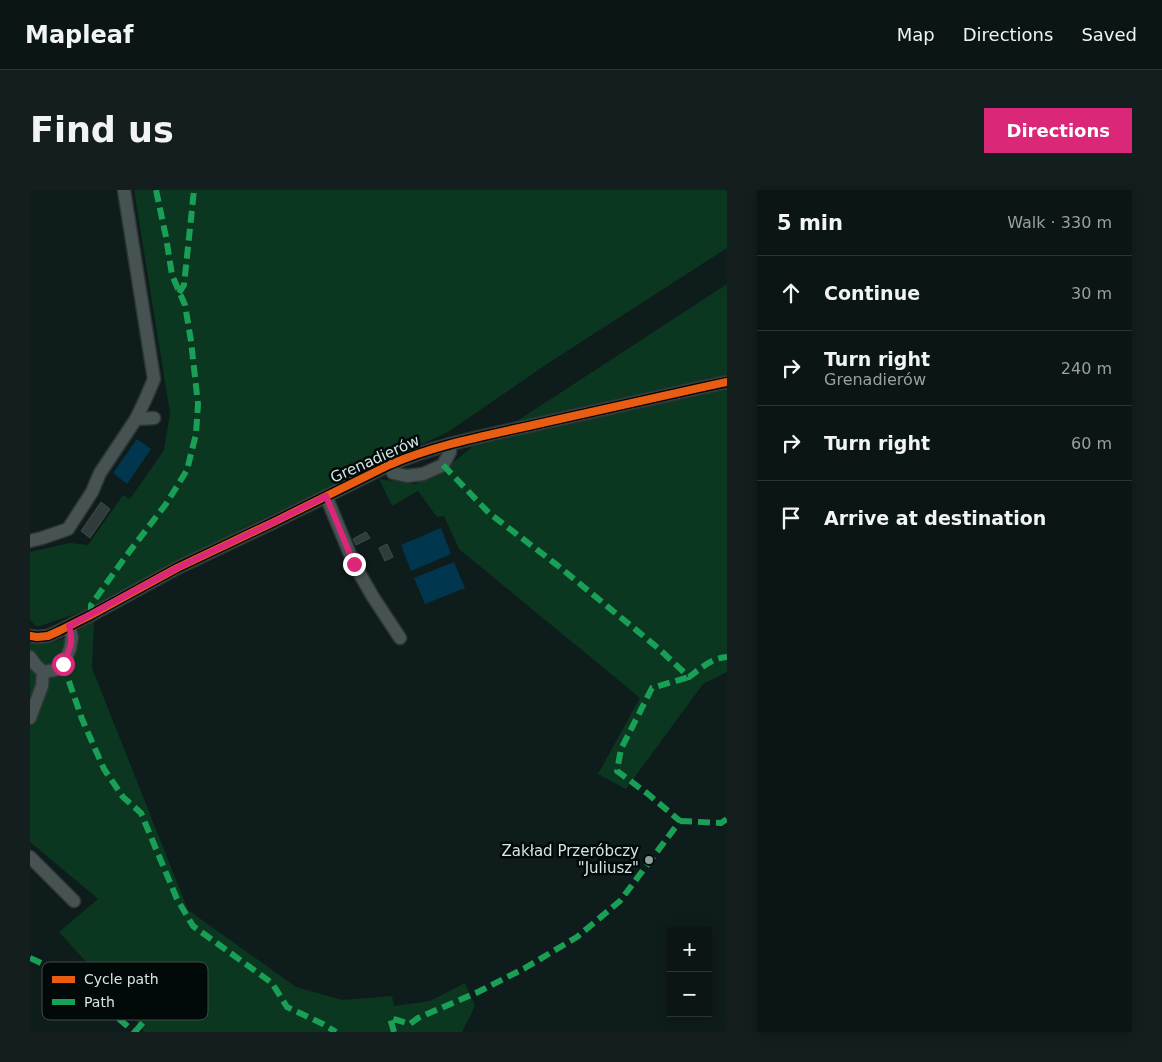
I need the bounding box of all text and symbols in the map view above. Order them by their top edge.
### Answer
text: Mapleaf [25,21,133,49]
text: Map [897,24,935,45]
text: Directions [963,24,1053,45]
text: Saved [1081,24,1137,45]
button: Directions [984,108,1132,153]
text: Find us [30,110,174,150]
text: 5 min [777,211,843,235]
text: Walk · 330 m [1007,213,1112,232]
icon: ahead [777,279,805,307]
text: Continue [824,282,920,304]
text: 30 m [1071,284,1112,303]
text: Turn right [824,348,930,370]
icon: right [777,354,805,382]
text: 240 m [1061,359,1112,378]
text: Grenadierów [824,370,926,389]
icon: right [777,429,805,457]
street label: Grenadierów [328,431,422,487]
text: Turn right [824,432,930,454]
text: 60 m [1071,434,1112,453]
icon: arrive [777,504,805,532]
text: Arrive at destination [824,507,1046,529]
route end [343,553,366,576]
route start [52,653,75,676]
place label: Zakład Przeróbczy "Juliusz" [502,842,639,877]
marker: Zakład Przeróbczy "Juliusz" [643,854,655,866]
map controls [667,927,712,1017]
button: + [667,927,712,972]
legend [42,962,208,1020]
text: Cycle path [84,971,159,987]
button: − [667,972,712,1017]
text: Path [84,994,115,1010]

